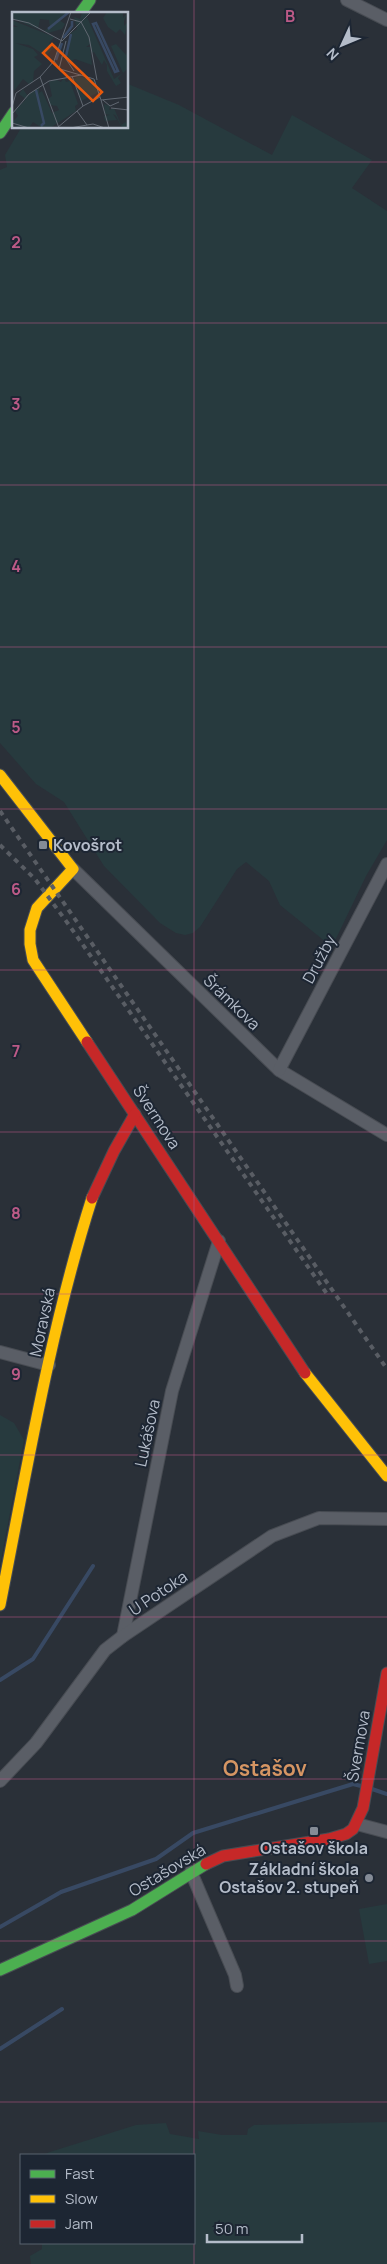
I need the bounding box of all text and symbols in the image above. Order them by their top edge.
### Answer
text: B [285,5,295,27]
inset map [12,12,129,129]
north arrow [317,20,367,70]
text: N [322,44,343,65]
text: 2 [11,231,21,253]
text: 3 [11,393,21,415]
text: 4 [11,555,21,577]
text: 5 [11,716,21,738]
place label: Kovošrot [53,834,122,856]
marker: Kovošrot [37,839,49,851]
text: 6 [11,878,21,900]
street label: Družby [297,930,341,987]
street label: Šrámkova [199,969,265,1035]
text: 7 [12,1040,20,1062]
street label: Švermova [128,1081,186,1153]
text: 8 [11,1202,21,1224]
street label: Moravská [24,1285,60,1359]
text: 9 [11,1363,21,1385]
street label: Lukášova [129,1397,165,1469]
street label: U Potoka [125,1565,191,1621]
street label: Švermova [341,1709,375,1783]
district label: Ostašov [223,1754,307,1782]
marker: Ostašov škola [308,1825,320,1837]
place label: Ostašov škola [260,1837,368,1859]
street label: Ostašovská [125,1838,209,1902]
place label: Základní škola Ostašov 2. stupeň [219,1858,359,1898]
marker: Základní škola Ostašov 2. stupeň [363,1872,375,1884]
legend [20,2154,195,2244]
text: Fast [65,2163,94,2184]
text: Slow [65,2188,98,2209]
scale bar [207,2212,302,2244]
text: Jam [65,2213,93,2234]
text: 50 m [215,2218,249,2239]

